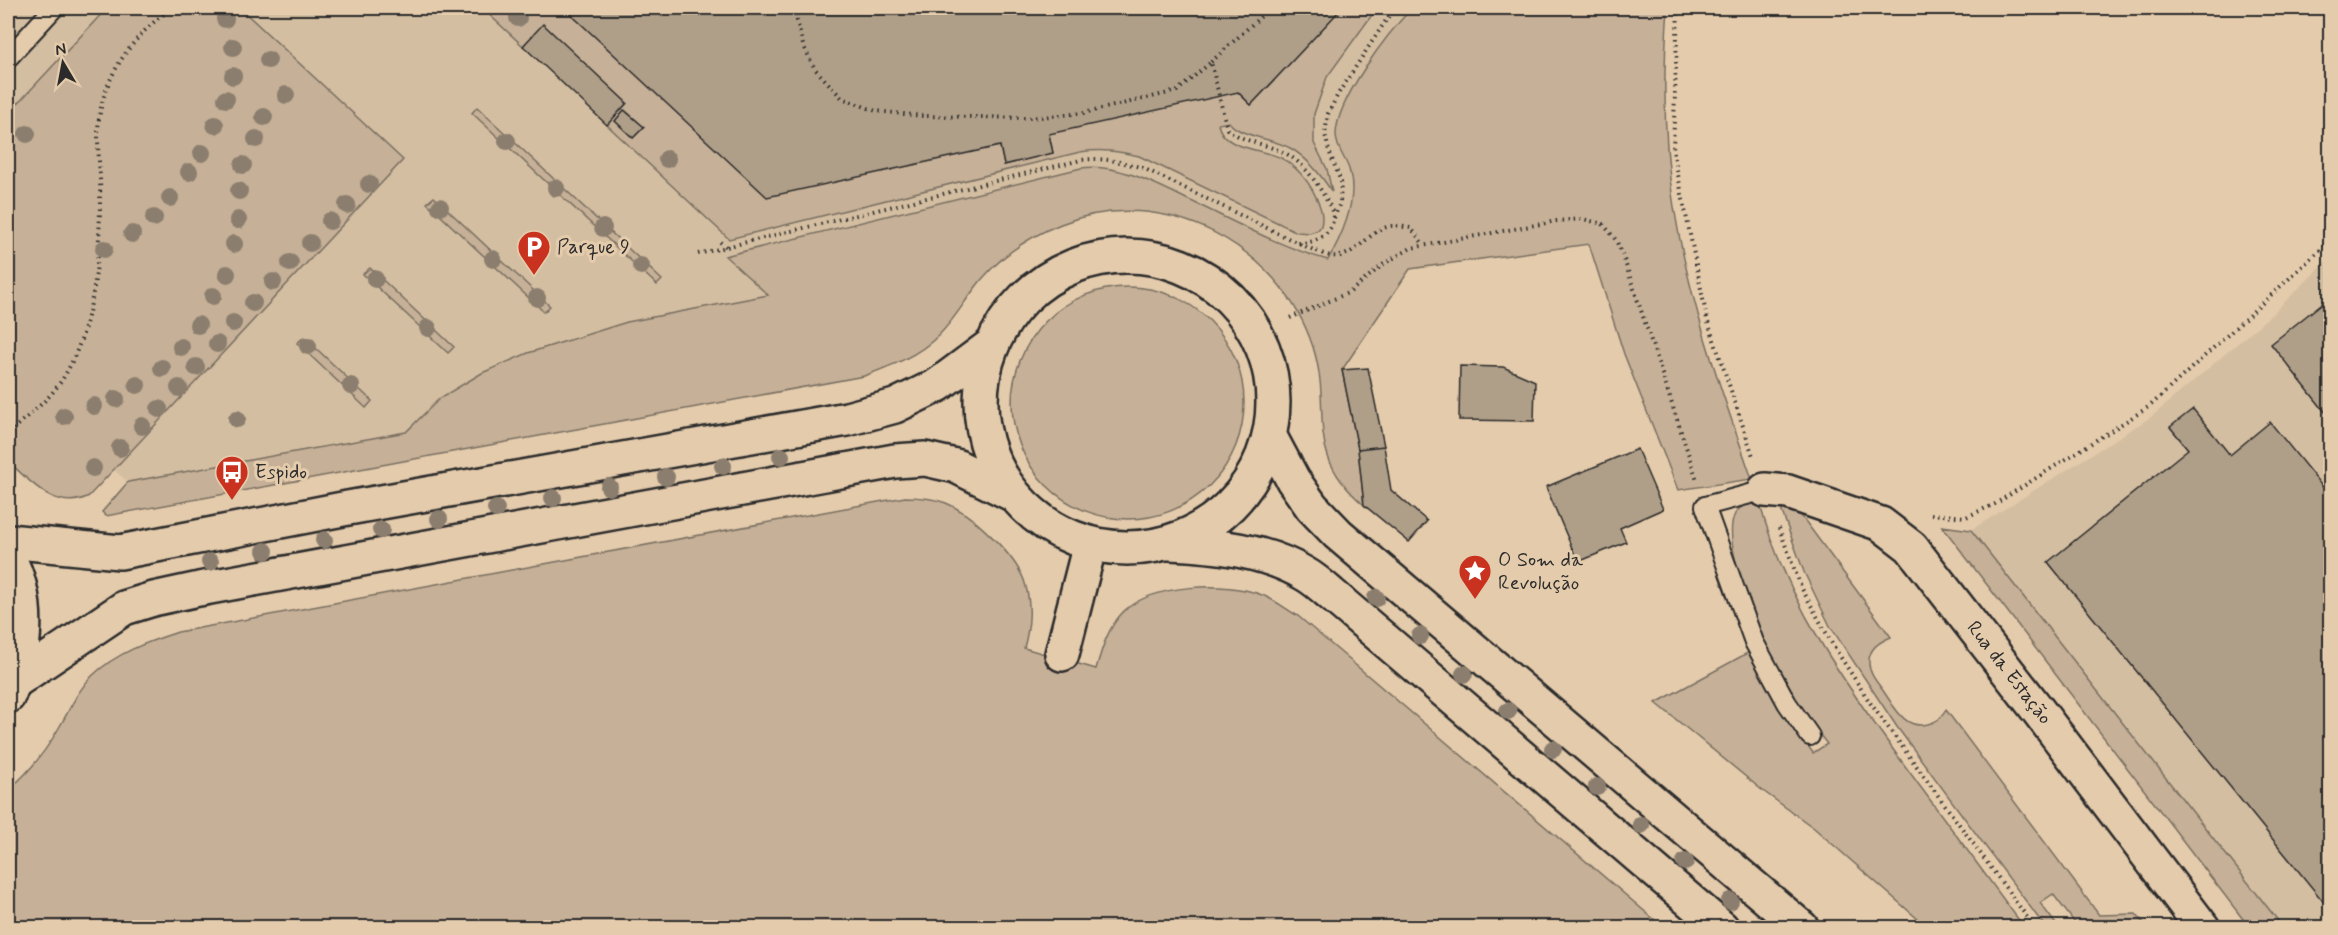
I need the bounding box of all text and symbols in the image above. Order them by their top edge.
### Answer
north arrow [33,33,93,93]
text: N [54,38,68,61]
parking icon: Parque 9 [516,229,552,276]
place label: Parque 9 [557,234,630,261]
bus stop icon: Espido [214,454,250,501]
place label: Espido [255,459,307,486]
place label: O Som da Revolução [1498,547,1584,597]
place icon: O Som da Revolução [1457,553,1493,600]
street label: Rua da Estação [1960,616,2058,730]

